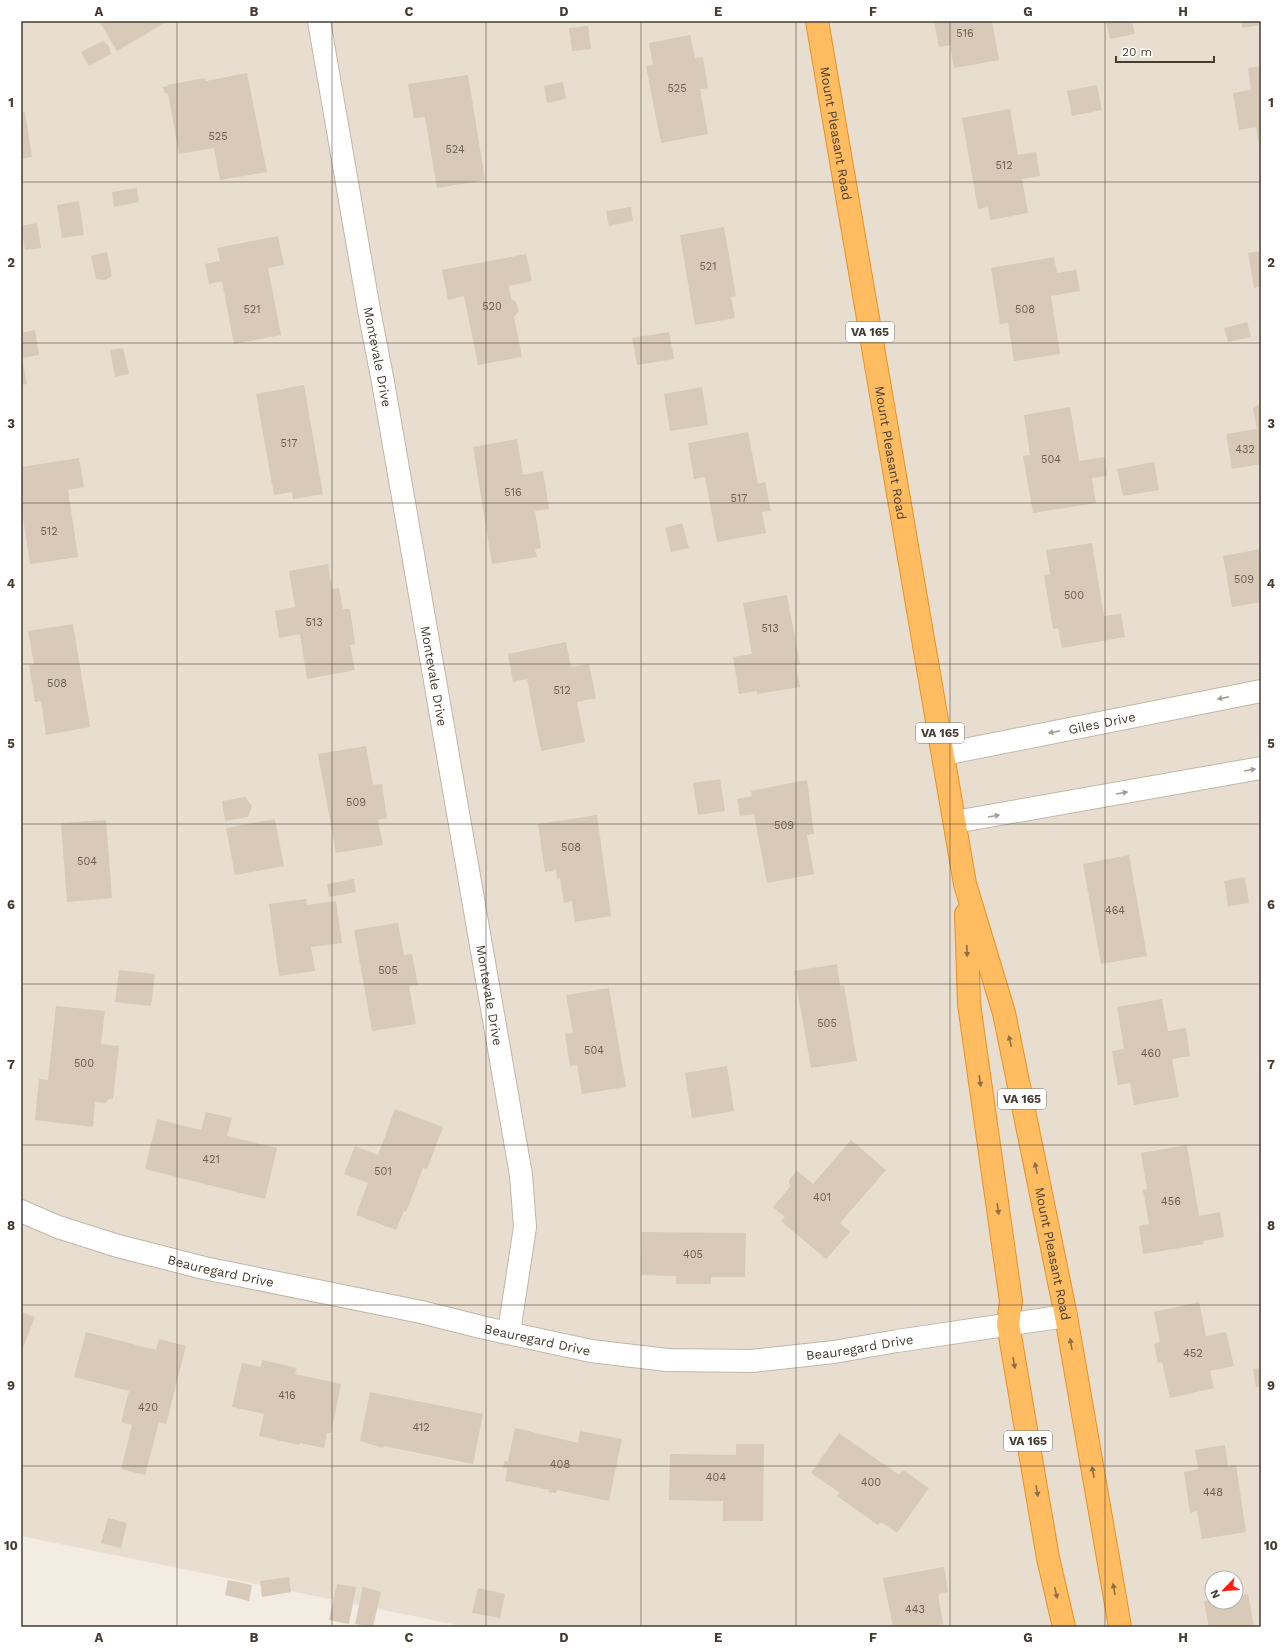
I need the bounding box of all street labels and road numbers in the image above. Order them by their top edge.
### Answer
street label: Mount Pleasant Road [817,65,855,201]
street label: Montevale Drive [361,305,395,408]
road number: VA 165 [846,322,894,342]
street label: Mount Pleasant Road [872,385,910,521]
street label: Montevale Drive [418,624,450,727]
street label: Giles Drive [1067,709,1137,737]
road number: VA 165 [916,723,964,743]
street label: Montevale Drive [474,944,506,1047]
road number: VA 165 [998,1089,1046,1109]
street label: Mount Pleasant Road [1032,1186,1074,1321]
street label: Beauregard Drive [166,1252,275,1289]
street label: Beauregard Drive [483,1321,592,1358]
street label: Beauregard Drive [805,1331,914,1363]
road number: VA 165 [1004,1431,1052,1451]

